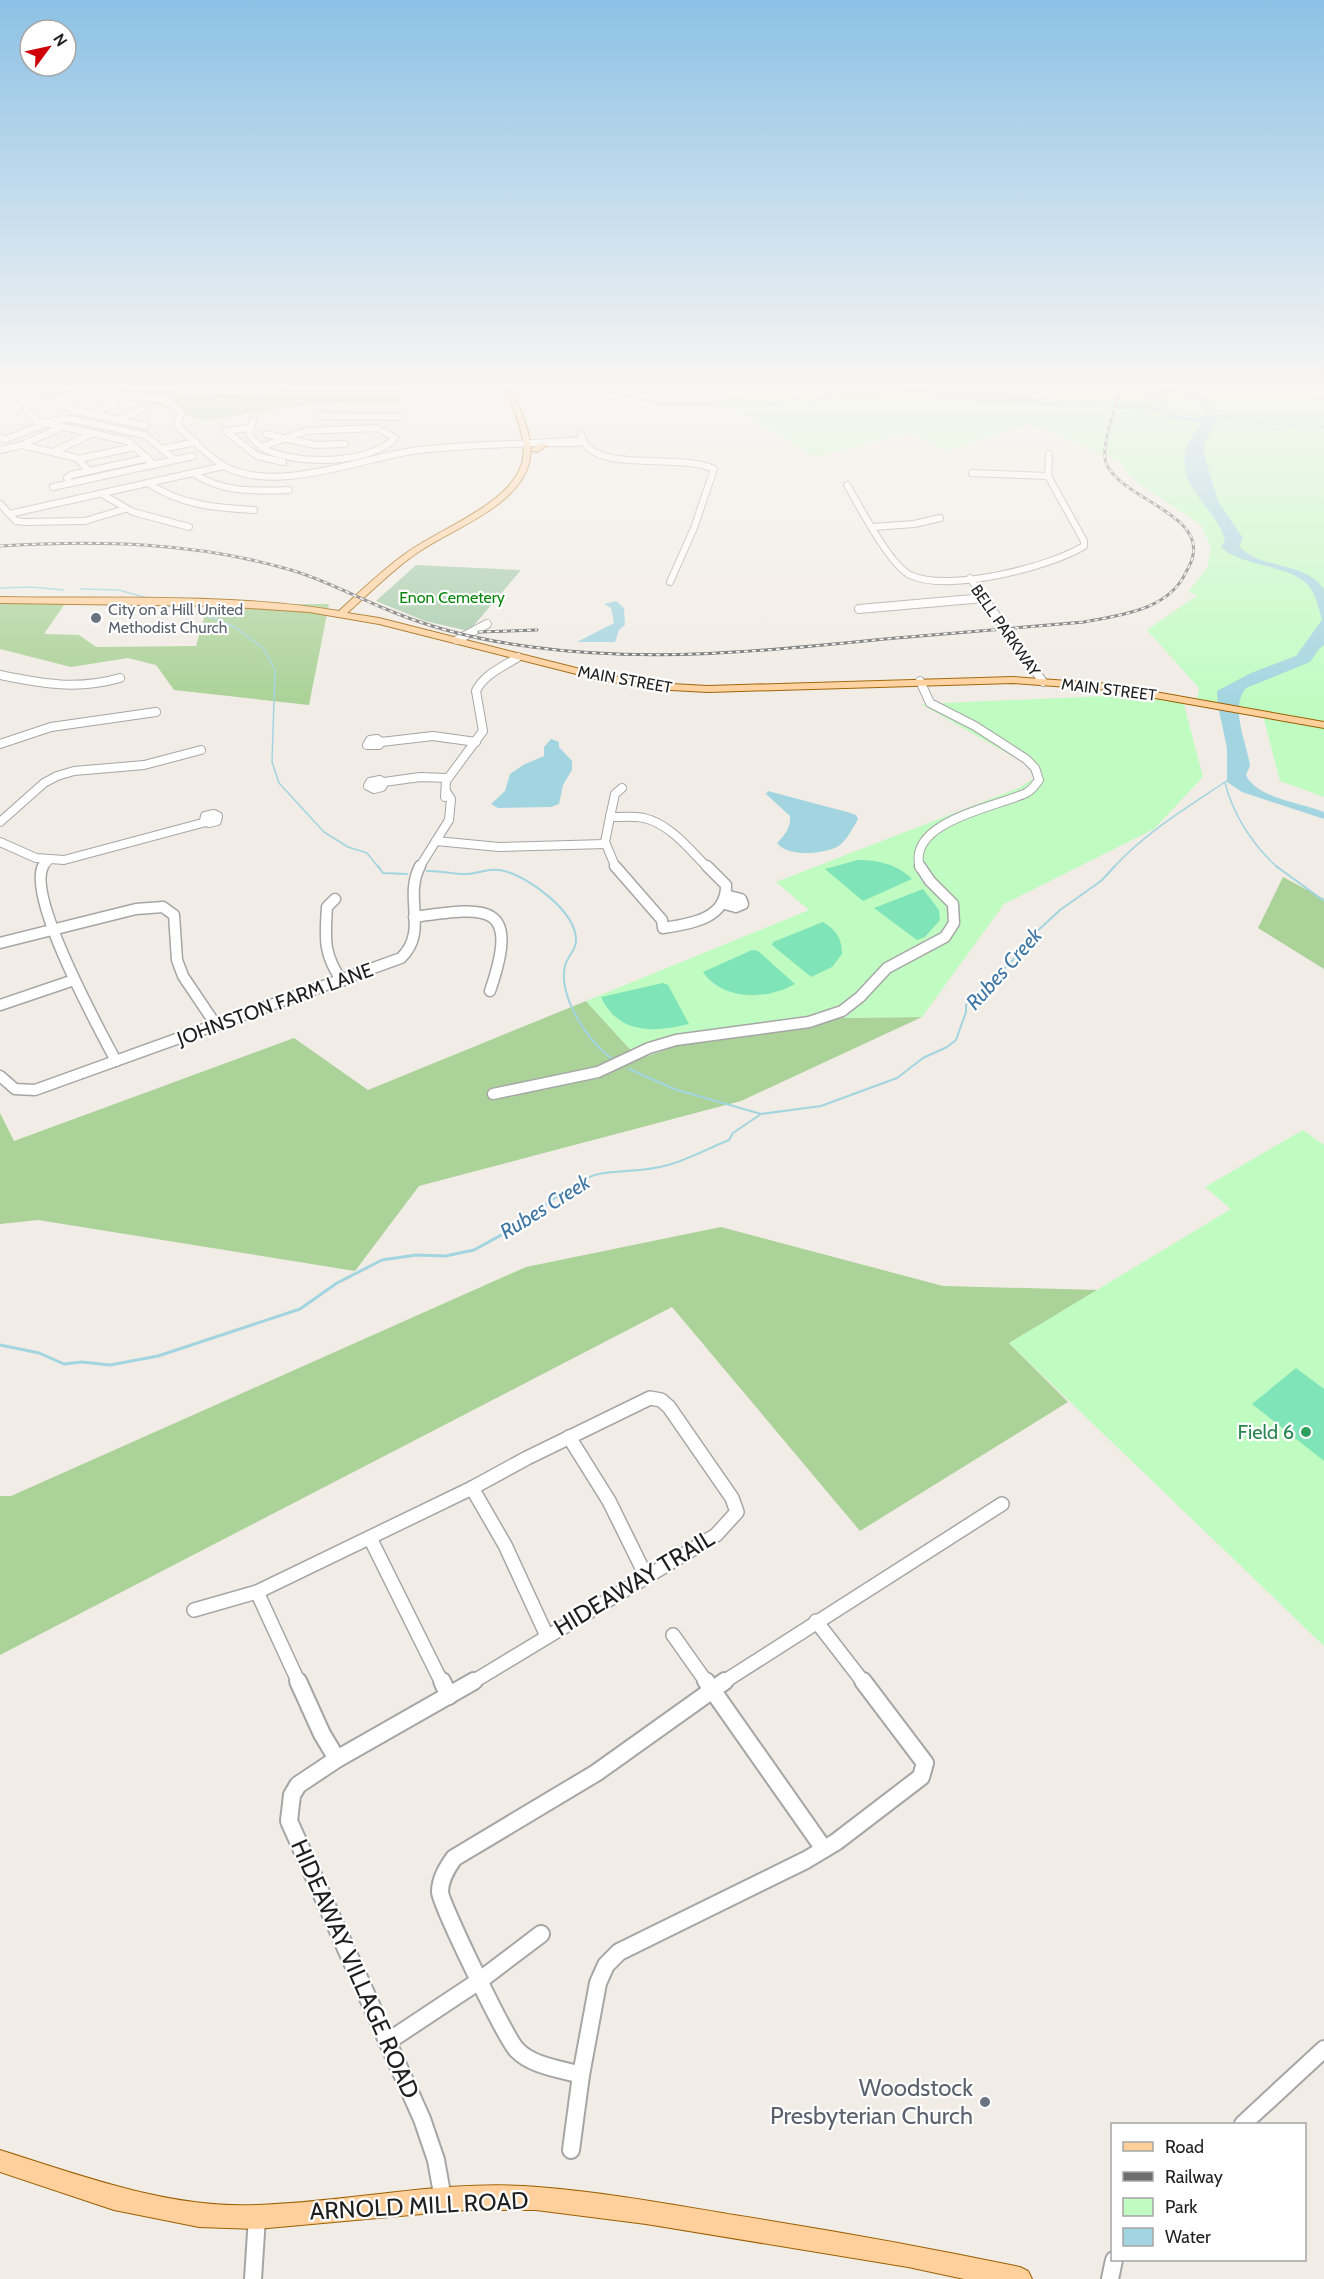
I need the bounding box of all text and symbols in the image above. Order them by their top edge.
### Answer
north arrow [18,18,78,78]
text: N [49,30,71,50]
street label: BELL PARKWAY [967,581,1045,681]
park label: Enon Cemetery [399,588,505,607]
place label: City on a Hill United Methodist Church [108,600,243,637]
marker: City on a Hill United Methodist Church [89,611,103,625]
street label: MAIN STREET [576,662,674,697]
street label: MAIN STREET [1060,674,1158,705]
water label: Rubes Creek [960,922,1047,1015]
street label: JOHNSTON FARM LANE [173,957,376,1051]
water label: Rubes Creek [495,1169,595,1244]
place label: Field 6 [1238,1420,1294,1444]
marker: Field 6 [1299,1425,1313,1439]
street label: HIDEAWAY TRAIL [548,1523,719,1642]
street label: HIDEAWAY VILLAGE ROAD [285,1835,426,2103]
place label: Woodstock Presbyterian Church [770,2073,973,2130]
marker: Woodstock Presbyterian Church [978,2095,992,2109]
legend [1111,2123,1306,2261]
text: Road [1165,2136,1204,2158]
text: Railway [1165,2166,1223,2188]
street label: ARNOLD MILL ROAD [309,2185,529,2226]
text: Park [1165,2196,1198,2218]
text: Water [1165,2226,1211,2248]

